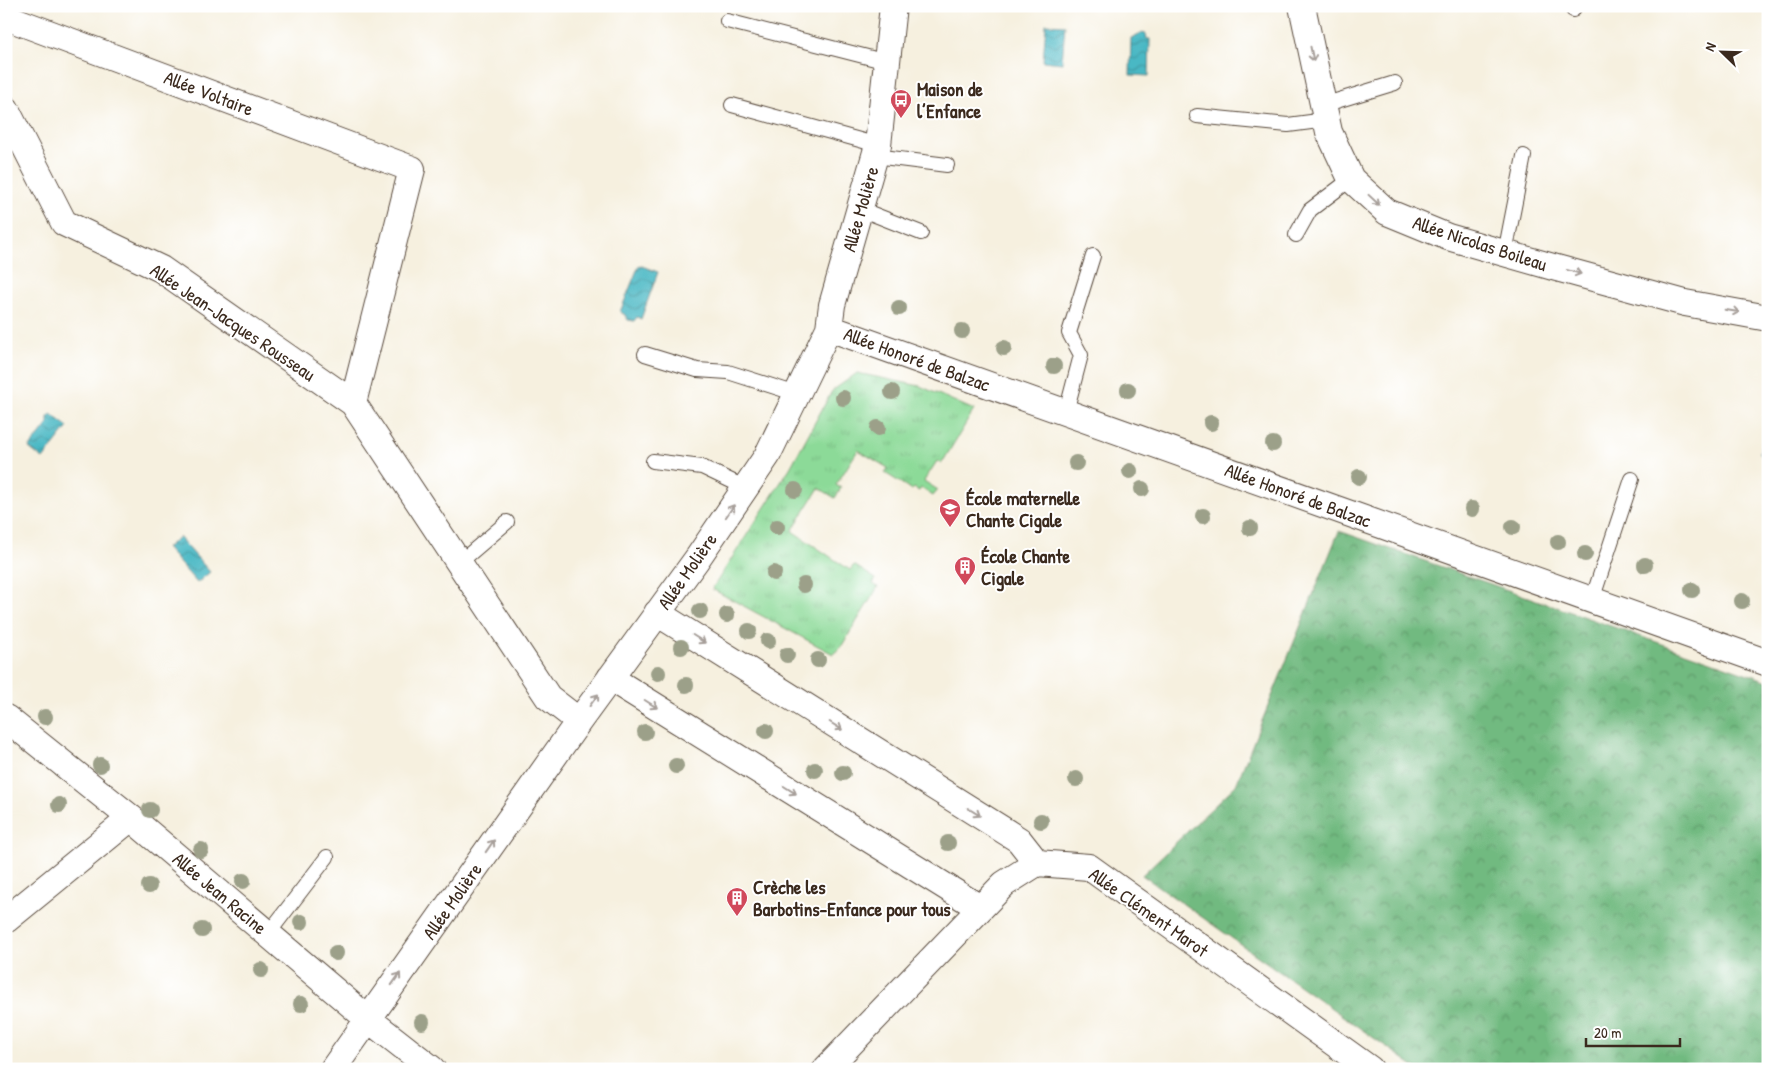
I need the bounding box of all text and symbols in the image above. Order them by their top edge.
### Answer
north arrow [1696,28,1746,78]
text: N [1699,39,1720,54]
one-way arrow [1308,45,1317,61]
street label: Allée Voltaire [161,64,258,122]
place label: Maison de l’Enfance [917,76,983,124]
bus stop icon: Maison de l’Enfance [889,88,913,119]
street label: Allée Molière [835,163,885,255]
one-way arrow [1367,194,1380,206]
street label: Allée Nicolas Boileau [1410,209,1551,277]
street label: Allée Jean-Jacques Rousseau [145,257,321,387]
one-way arrow [1566,268,1582,278]
one-way arrow [1723,307,1739,317]
street label: Allée Honoré de Balzac [840,321,994,398]
street label: Allée Honoré de Balzac [1221,457,1375,534]
place label: École maternelle Chante Cigale [966,485,1081,534]
school or university icon: École maternelle Chante Cigale [938,497,962,528]
one-way arrow [725,504,735,518]
street label: Allée Molière [651,527,723,614]
place label: École Chante Cigale [981,543,1070,592]
building icon: École Chante Cigale [953,555,977,586]
one-way arrow [691,635,705,645]
one-way arrow [589,694,600,707]
one-way arrow [644,699,658,709]
one-way arrow [829,721,843,731]
one-way arrow [782,785,796,795]
one-way arrow [966,807,980,817]
one-way arrow [485,840,495,854]
street label: Allée Jean Racine [167,846,273,940]
street label: Allée Molière [416,857,488,944]
street label: Allée Clément Marot [1084,861,1214,963]
place label: Crèche les Barbotins-Enfance pour tous [753,874,951,923]
building icon: Crèche les Barbotins-Enfance pour tous [725,886,749,917]
one-way arrow [391,972,401,986]
scale bar [1586,1015,1680,1047]
text: 20 m [1594,1022,1621,1043]

